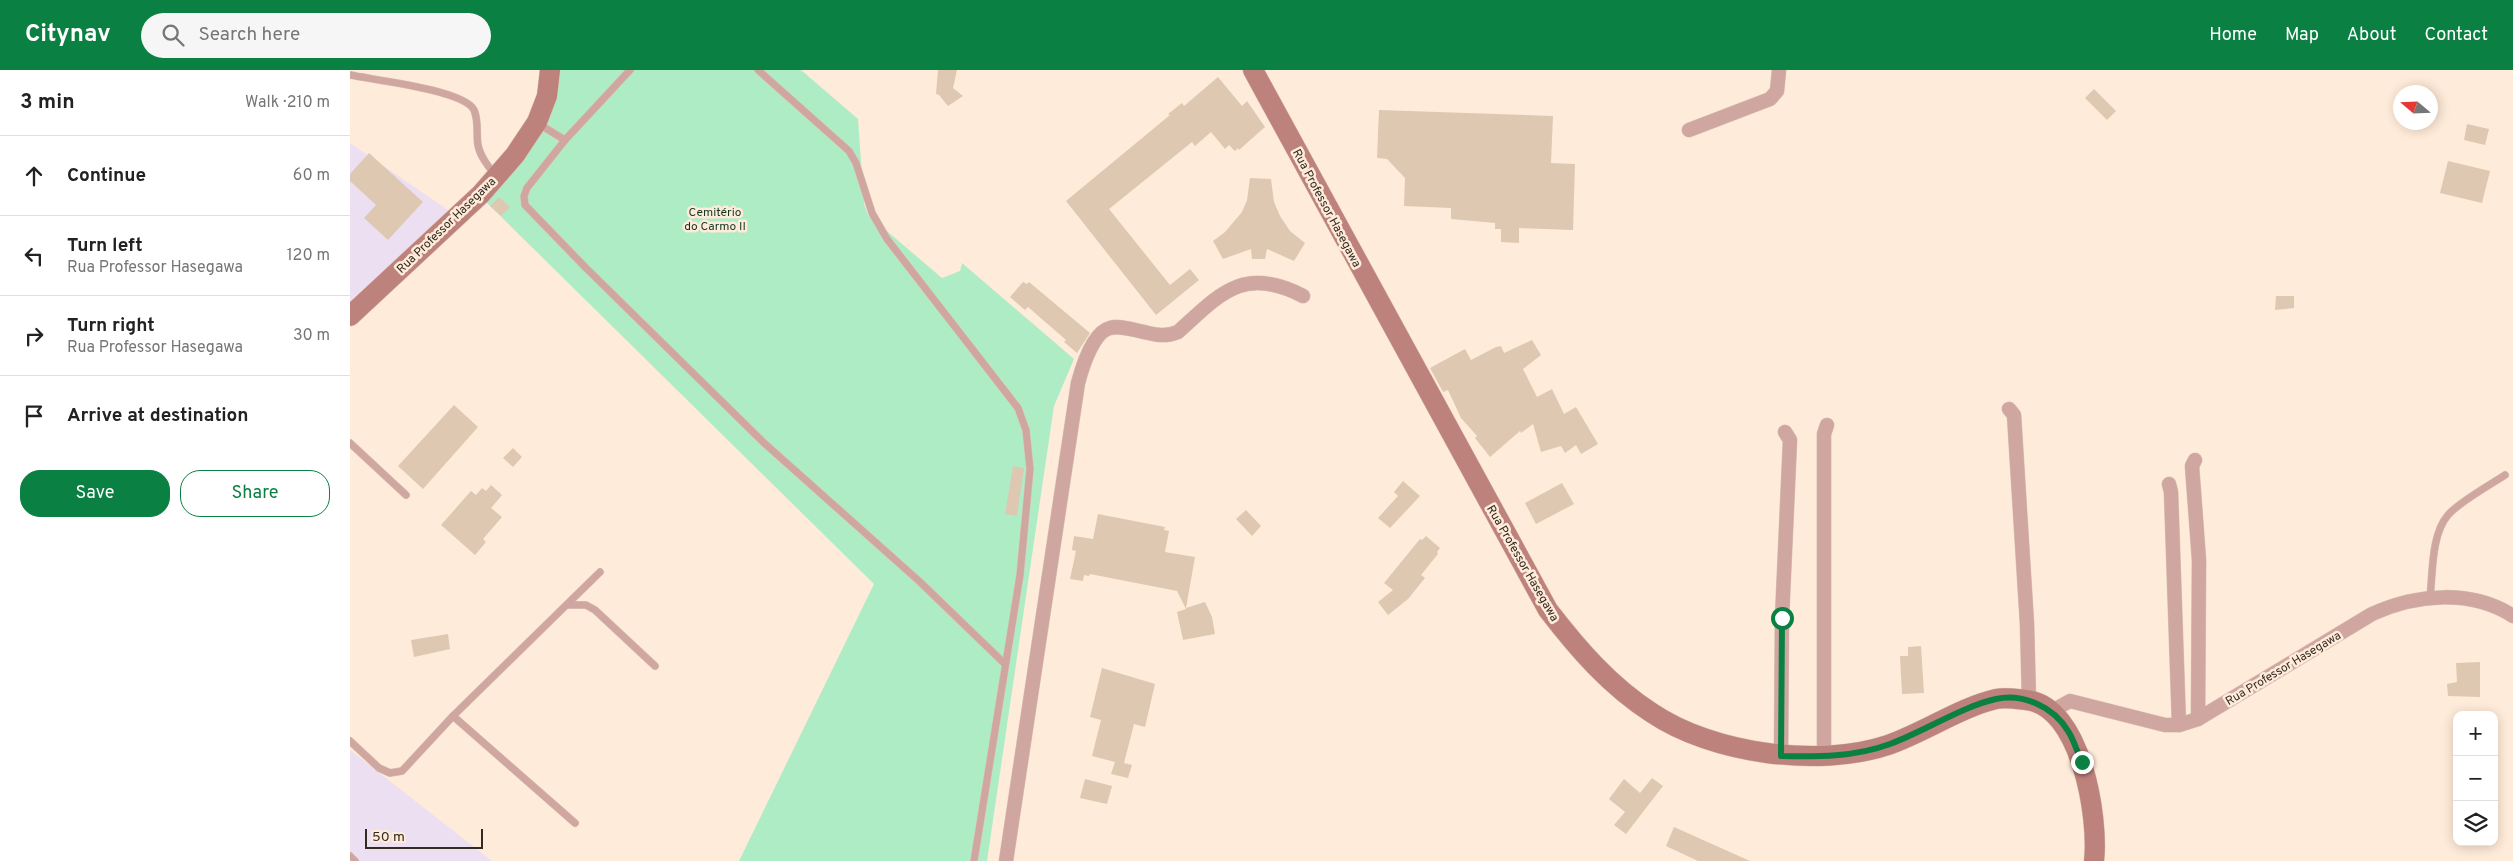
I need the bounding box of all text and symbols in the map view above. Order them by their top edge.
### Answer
search box [141,13,491,58]
text: Citynav [25,20,111,50]
icon: search [159,21,187,49]
text: Search here [199,23,300,47]
text: Home [2209,24,2257,47]
text: Map [2285,24,2319,47]
text: About [2347,24,2396,47]
text: Contact [2424,24,2488,47]
north arrow [2393,85,2438,130]
text: 3 min [20,89,75,116]
text: Walk · 210 m [245,93,330,113]
street label: Rua Professor Hasegawa [1288,146,1364,270]
icon: ahead [20,162,48,190]
text: Continue [67,164,146,188]
text: 60 m [293,166,330,186]
street label: Rua Professor Hasegawa [394,174,500,277]
park label: Cemitério do Carmo II [684,205,746,235]
text: Turn left [67,234,143,258]
icon: left [20,242,48,270]
text: 120 m [287,246,330,266]
text: Rua Professor Hasegawa [67,258,243,278]
text: Turn right [67,314,155,338]
icon: right [20,322,48,350]
text: 30 m [293,326,330,346]
text: Rua Professor Hasegawa [67,338,243,358]
icon: arrive [20,402,48,430]
text: Arrive at destination [67,404,248,428]
button: Save [20,470,170,517]
button: Share [180,470,330,517]
street label: Rua Professor Hasegawa [1482,502,1562,625]
route start [1771,607,1794,630]
street label: Rua Professor Hasegawa [2223,628,2344,710]
map controls [2453,711,2498,846]
button: + [2453,711,2498,756]
route end [2071,751,2094,774]
button: − [2453,756,2498,801]
button: layers [2453,801,2498,846]
scale bar [365,826,482,849]
text: 50 m [372,829,405,846]

